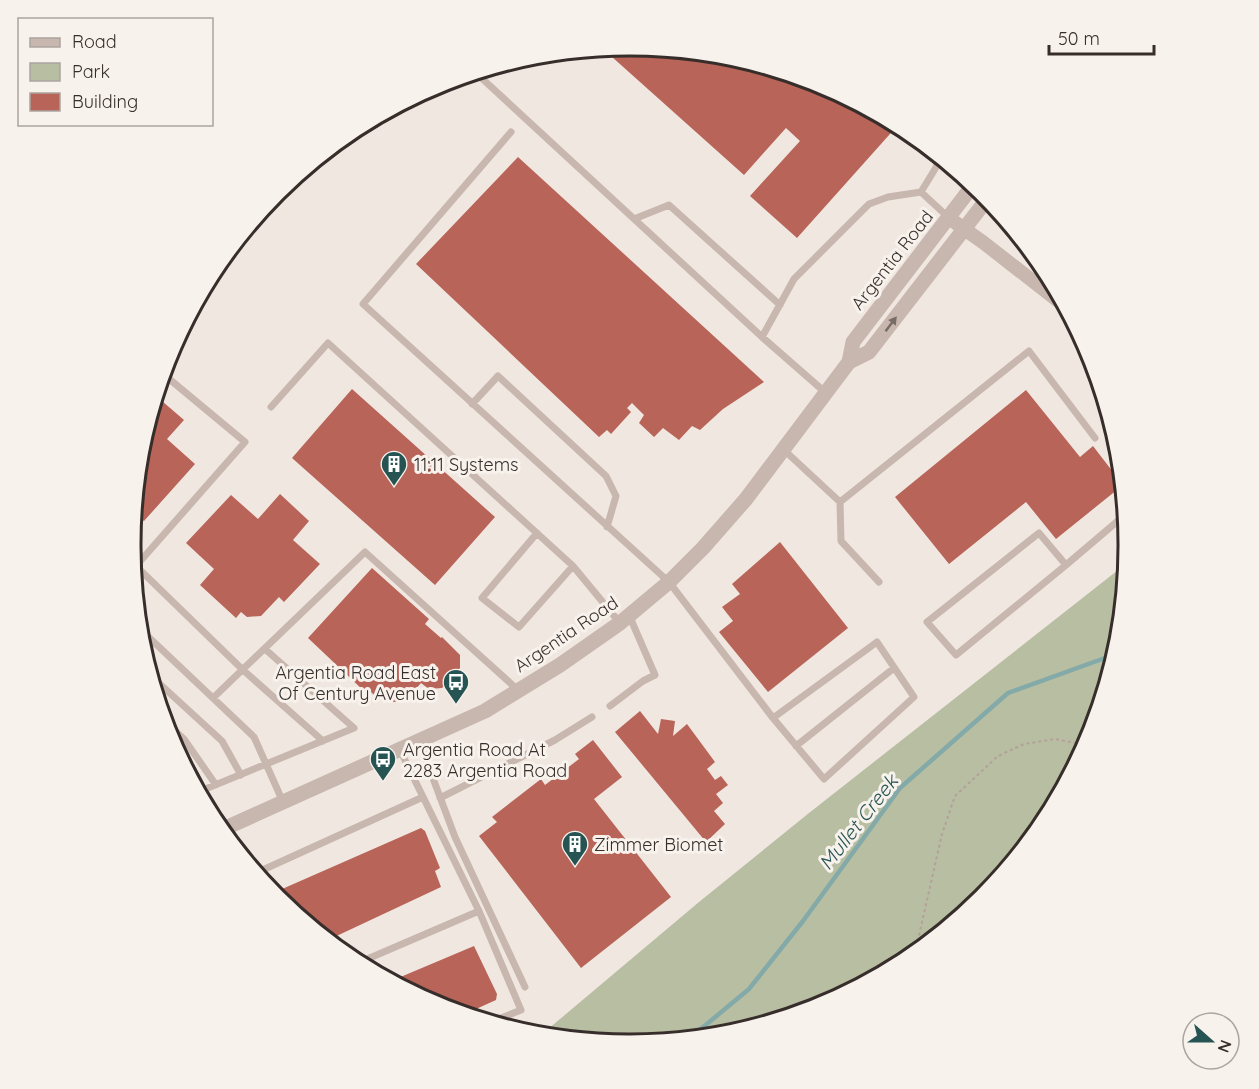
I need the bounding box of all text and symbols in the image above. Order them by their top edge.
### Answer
legend [18,18,213,126]
scale bar [1049,18,1154,56]
text: 50 m [1058,27,1100,50]
text: Road [72,30,117,53]
text: Park [72,60,110,83]
text: Building [72,90,138,113]
street label: Argentia Road [846,206,938,314]
one-way arrow [884,316,896,331]
building icon: 11:11 Systems [379,449,409,487]
place label: 11:11 Systems [414,453,519,476]
street label: Argentia Road [510,591,622,677]
place label: Argentia Road East Of Century Avenue [275,661,436,705]
bus stop icon: Argentia Road East Of Century Avenue [441,667,471,705]
place label: Argentia Road At 2283 Argentia Road [403,738,567,782]
bus stop icon: Argentia Road At 2283 Argentia Road [368,744,398,782]
water label: Mullet Creek [813,768,904,875]
building icon: Zimmer Biomet [560,829,590,867]
place label: Zimmer Biomet [594,833,723,856]
north arrow [1181,1011,1241,1071]
text: N [1214,1037,1236,1055]

